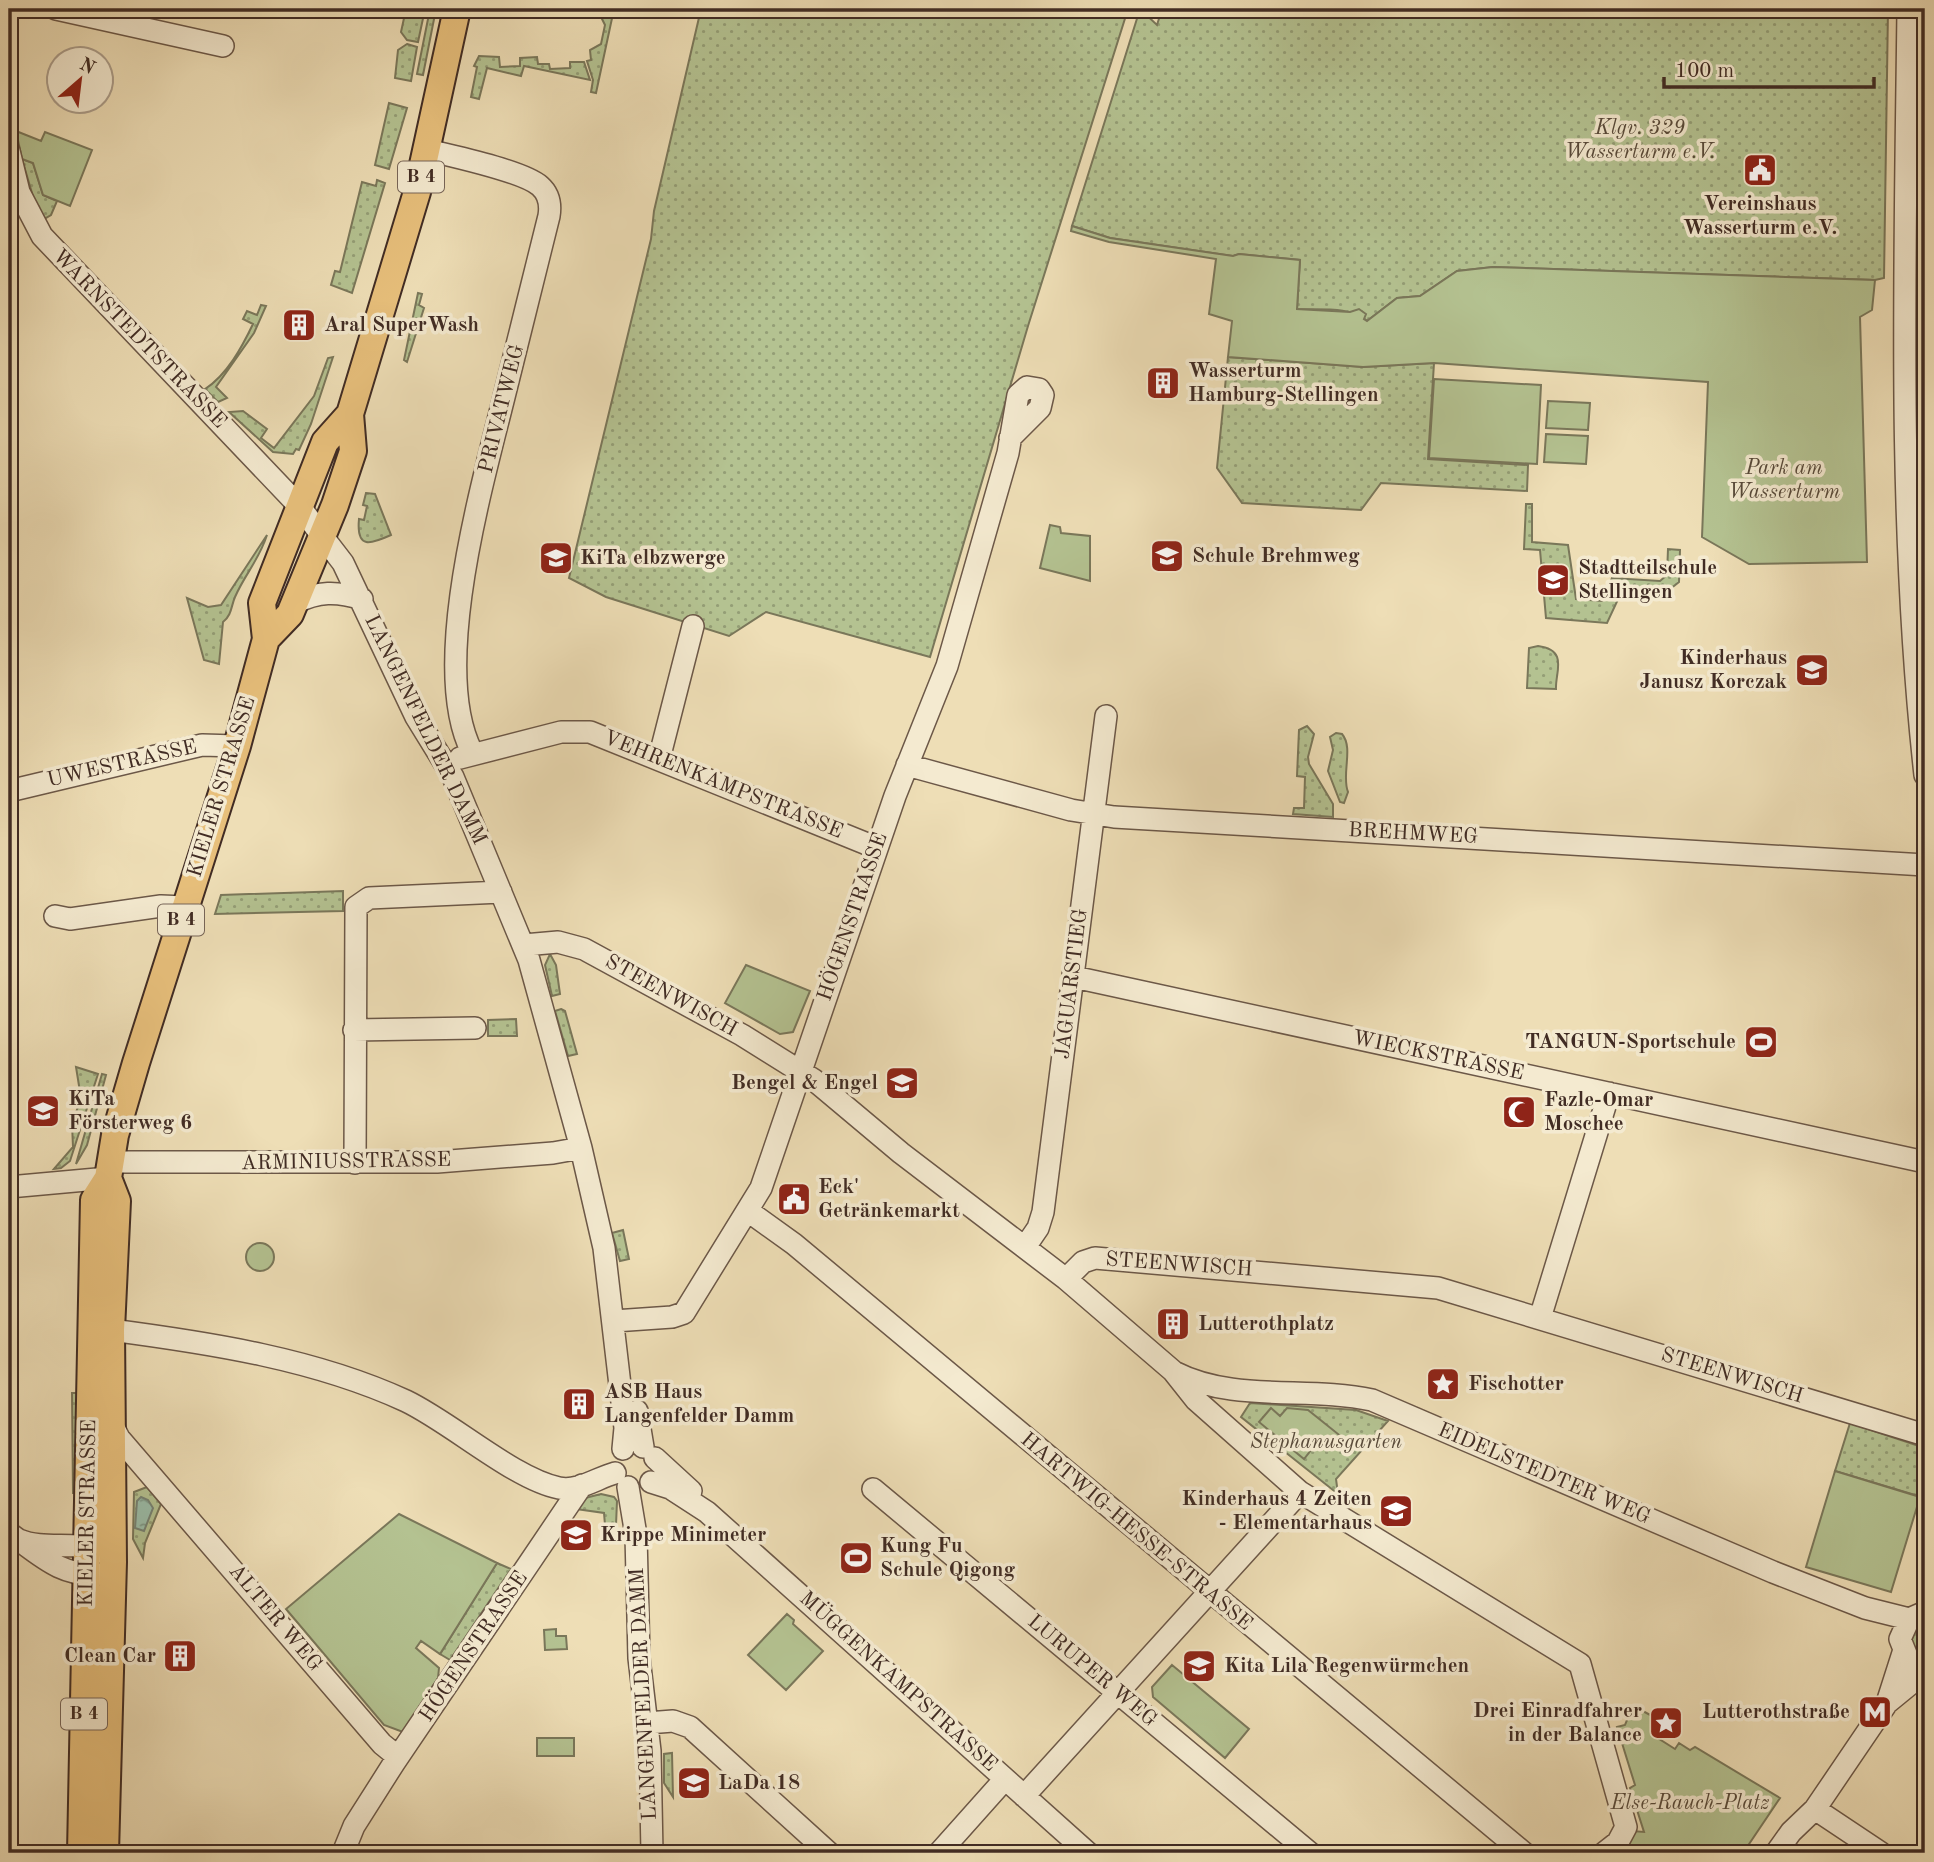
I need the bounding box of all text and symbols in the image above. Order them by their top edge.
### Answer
north arrow [46,46,116,116]
scale bar [1664,46,1874,90]
text: N [76,55,98,79]
text: 100 m [1675,61,1734,82]
park label: Klgv. 329 Wasserturm e.V. [1564,118,1716,163]
public building icon: Vereinshaus Wasserturm e.V. [1741,151,1779,189]
road number: B 4 [398,162,444,192]
place label: Vereinshaus Wasserturm e.V. [1683,194,1837,239]
street label: WARNSTEDTSTRASSE [48,245,230,433]
building icon: Aral SuperWash [280,306,318,344]
place label: Aral SuperWash [324,315,479,336]
street label: PRIVATWEG [476,342,528,476]
place label: Wasserturm Hamburg-Stellingen [1188,361,1379,406]
building icon: Wasserturm Hamburg-Stellingen [1144,364,1182,402]
park label: Park am Wasserturm [1728,458,1840,503]
school or university icon: Schule Brehmweg [1148,537,1186,575]
school or university icon: KiTa elbzwerge [537,539,575,577]
place label: Schule Brehmweg [1192,546,1360,567]
place label: KiTa elbzwerge [580,548,726,569]
place label: Stadtteilschule Stellingen [1578,558,1717,603]
school or university icon: Stadtteilschule Stellingen [1534,561,1572,599]
street label: LANGENFELDER DAMM [360,612,490,848]
place label: Kinderhaus Janusz Korczak [1639,648,1787,693]
school or university icon: Kinderhaus Janusz Korczak [1793,651,1831,689]
street label: KIELER STRASSE [185,694,259,880]
street label: VEHRENKAMPSTRASSE [600,727,846,843]
street label: UWESTRASSE [45,737,199,791]
street label: BREHMWEG [1347,820,1479,848]
street label: HÖGENSTRASSE [811,829,892,1004]
road number: B 4 [158,904,204,936]
street label: JAGUARSTIEG [1052,908,1092,1060]
street label: STEENWISCH [601,951,741,1041]
sports icon: TANGUN-Sportschule [1742,1023,1780,1061]
street label: WIECKSTRASSE [1350,1028,1526,1084]
place label: TANGUN-Sportschule [1525,1032,1736,1053]
school or university icon: Bengel & Engel [883,1064,921,1102]
place label: Bengel & Engel [731,1073,878,1094]
place label: KiTa Försterweg 6 [68,1089,192,1134]
place label: Fazle-Omar Moschee [1544,1090,1653,1135]
school or university icon: KiTa Försterweg 6 [24,1092,62,1130]
mosque icon: Fazle-Omar Moschee [1500,1093,1538,1131]
street label: ARMINIUSSTRASSE [241,1150,451,1174]
place label: Eck' Getränkemarkt [818,1177,960,1222]
public building icon: Eck' Getränkemarkt [775,1180,813,1218]
street label: STEENWISCH [1105,1249,1253,1281]
building icon: Lutterothplatz [1154,1305,1192,1343]
place label: Lutterothplatz [1198,1314,1334,1335]
street label: STEENWISCH [1658,1344,1806,1408]
place icon: Fischotter [1424,1365,1462,1403]
place label: Fischotter [1468,1374,1564,1395]
place label: ASB Haus Langenfelder Damm [604,1382,795,1427]
building icon: ASB Haus Langenfelder Damm [560,1385,598,1423]
street label: KIELER STRASSE [76,1419,100,1607]
street label: EIDELSTEDTER WEG [1434,1420,1654,1528]
street label: HARTWIG-HESSE-STRASSE [1016,1429,1256,1635]
park label: Stephanusgarten [1250,1432,1402,1453]
place label: Kinderhaus 4 Zeiten - Elementarhaus [1182,1489,1372,1534]
school or university icon: Kinderhaus 4 Zeiten - Elementarhaus [1377,1492,1415,1530]
school or university icon: Krippe Minimeter [557,1516,595,1554]
place label: Krippe Minimeter [600,1525,766,1546]
place label: Kung Fu Schule Qigong [880,1536,1015,1581]
sports icon: Kung Fu Schule Qigong [837,1539,875,1577]
street label: ALTER WEG [224,1560,326,1676]
street label: HÖGENSTRASSE [413,1566,532,1726]
street label: LANGENFELDER DAMM [627,1567,661,1821]
street label: MÜGGENKAMPSTRASSE [795,1585,1003,1776]
street label: LURUPER WEG [1023,1611,1161,1731]
building icon: Clean Car [161,1637,199,1675]
place label: Clean Car [64,1646,156,1667]
school or university icon: Kita Lila Regenwürmchen [1180,1647,1218,1685]
place label: Kita Lila Regenwürmchen [1224,1656,1469,1677]
metro station icon: Lutterothstraße [1856,1693,1894,1731]
road number: B 4 [61,1698,107,1730]
place label: Drei Einradfahrer in der Balance [1473,1701,1642,1746]
place label: Lutterothstraße [1702,1702,1850,1723]
place icon: Drei Einradfahrer in der Balance [1647,1704,1685,1742]
school or university icon: LaDa 18 [675,1764,713,1802]
place label: LaDa 18 [718,1773,800,1794]
park label: Else-Rauch-Platz [1610,1793,1769,1814]

